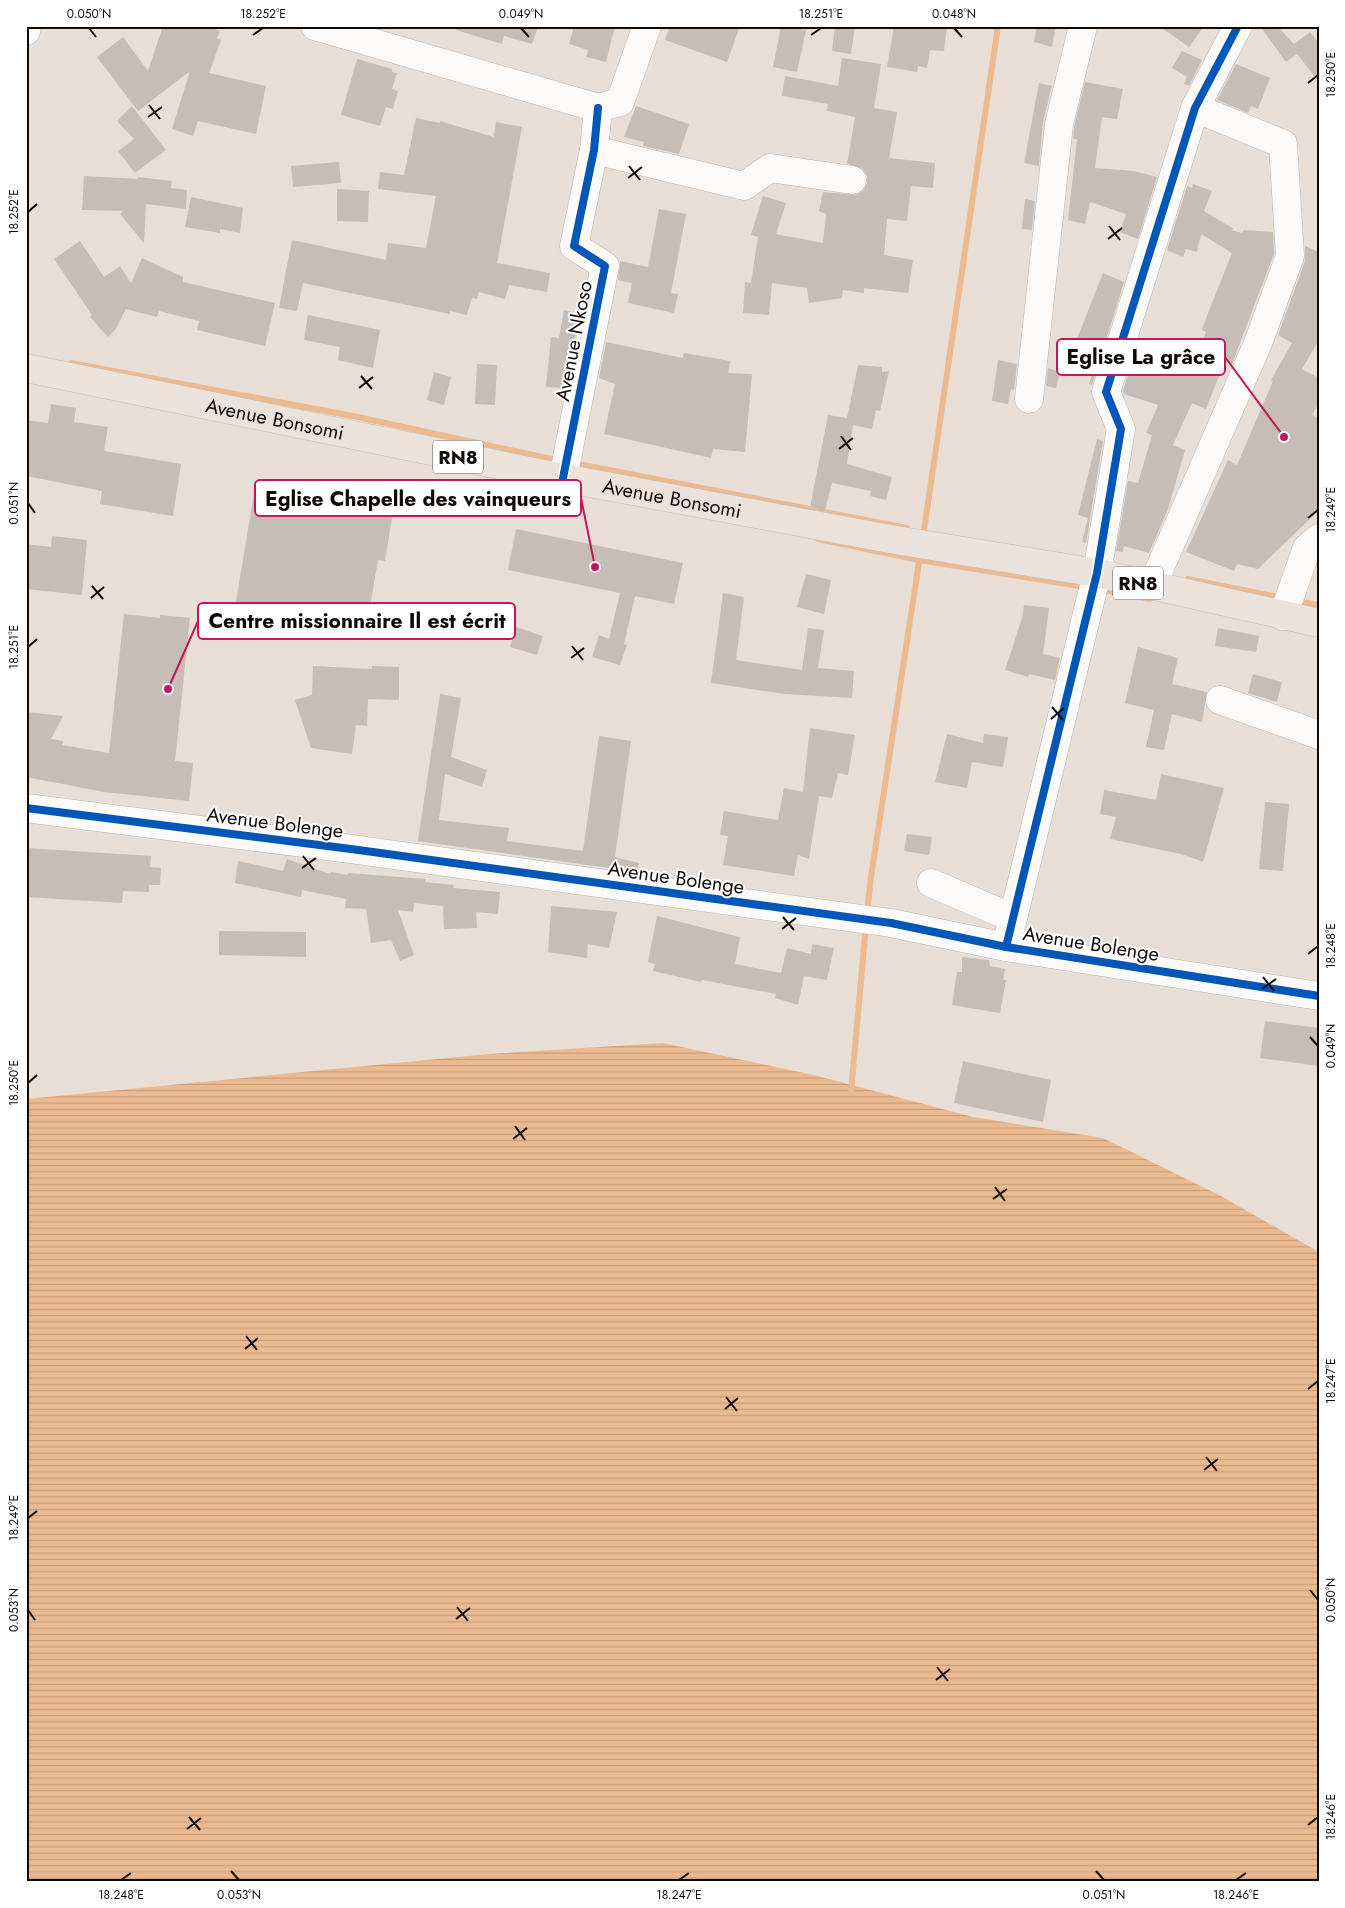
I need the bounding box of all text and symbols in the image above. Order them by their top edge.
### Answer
text: 0.050°N [67,5,111,23]
text: 18.252°E [240,5,286,23]
text: 0.049°N [499,5,543,23]
text: 18.251°E [799,5,843,23]
text: 0.048°N [932,5,976,23]
text: 18.250°E [1322,52,1340,98]
text: 18.252°E [5,189,23,235]
street label: Avenue Nkoso [548,278,600,404]
callout: Eglise La grâce [1057,339,1225,375]
text: Eglise La grâce [1067,342,1215,372]
street label: Avenue Bonsomi [203,391,347,447]
road number: RN8 [433,441,483,474]
street label: Avenue Bonsomi [600,471,744,525]
callout: Eglise Chapelle des vainqueurs [255,480,581,516]
text: 0.051°N [5,482,23,524]
text: Eglise Chapelle des vainqueurs [265,484,571,514]
text: 18.249°E [1322,487,1340,533]
road number: RN8 [1113,566,1163,600]
callout: Centre missionnaire Il est écrit [198,603,515,639]
text: Centre missionnaire Il est écrit [208,606,506,636]
text: 18.251°E [5,625,23,669]
street label: Avenue Bolenge [205,800,345,846]
street label: Avenue Bolenge [606,854,746,902]
street label: Avenue Bolenge [1021,919,1161,969]
text: 18.248°E [1322,923,1340,969]
text: 0.049°N [1322,1024,1340,1068]
text: 18.250°E [5,1060,23,1106]
text: 18.247°E [1322,1358,1340,1404]
text: 18.249°E [5,1495,23,1541]
text: 0.050°N [1322,1578,1340,1622]
text: 0.053°N [5,1588,23,1632]
text: 18.246°E [1322,1794,1340,1840]
text: 18.248°E [98,1886,144,1904]
text: 0.053°N [217,1886,261,1904]
text: 18.247°E [656,1886,702,1904]
text: 0.051°N [1083,1886,1125,1904]
text: 18.246°E [1213,1886,1259,1904]

